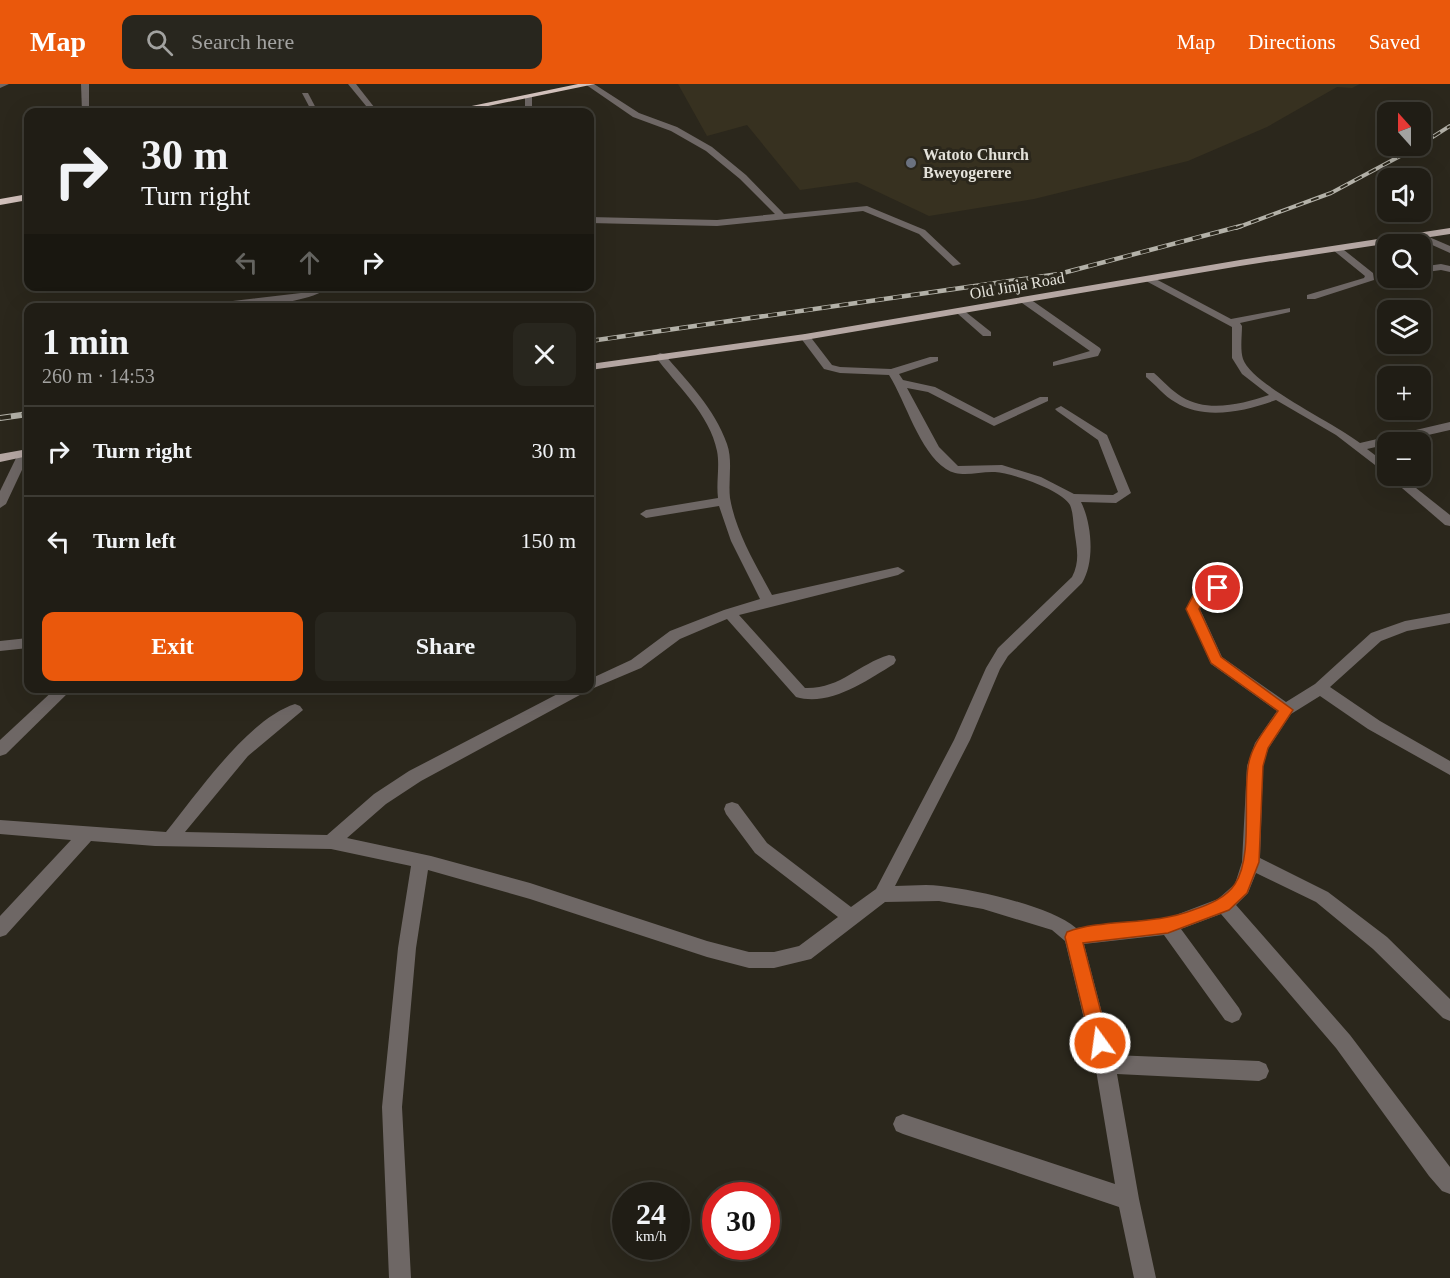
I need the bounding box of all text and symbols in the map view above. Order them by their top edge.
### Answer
search box [122,15,542,69]
text: Map [30,26,86,57]
icon: search [143,26,176,59]
text: Search here [191,29,294,54]
text: Map [1177,30,1215,54]
text: Directions [1248,30,1336,54]
text: Saved [1369,30,1420,54]
north arrow [1377,102,1431,156]
map controls [1377,102,1431,486]
icon: right [42,132,120,210]
text: 30 m [141,132,229,178]
place label: Watoto Church Bweyogerere [923,146,1029,182]
marker: Watoto Church Bweyogerere [904,156,918,170]
button: sound [1377,168,1431,222]
text: Turn right [141,181,250,211]
button: search [1377,234,1431,288]
icon: left [230,246,263,279]
icon: ahead [293,246,326,279]
icon: right [356,246,389,279]
street label: Old Jinja Road [968,269,1066,303]
button: layers [1377,300,1431,354]
text: 1 min [42,322,129,362]
button: close [513,323,576,386]
text: 260 m · 14:53 [42,365,155,387]
button: + [1377,366,1431,420]
button: − [1377,432,1431,486]
icon: right [42,435,75,468]
text: Turn right [93,438,192,463]
text: 30 m [531,438,576,463]
icon: left [42,525,75,558]
text: Turn left [93,528,176,553]
text: 150 m [520,528,576,553]
pin [1192,562,1243,613]
icon: arrive [1201,571,1234,604]
button: Exit [42,612,303,681]
button: Share [315,612,576,681]
position arrow [1068,1011,1132,1075]
speed limit sign: 30 [702,1182,780,1260]
text: 24 [636,1197,666,1230]
text: km/h [636,1228,666,1244]

